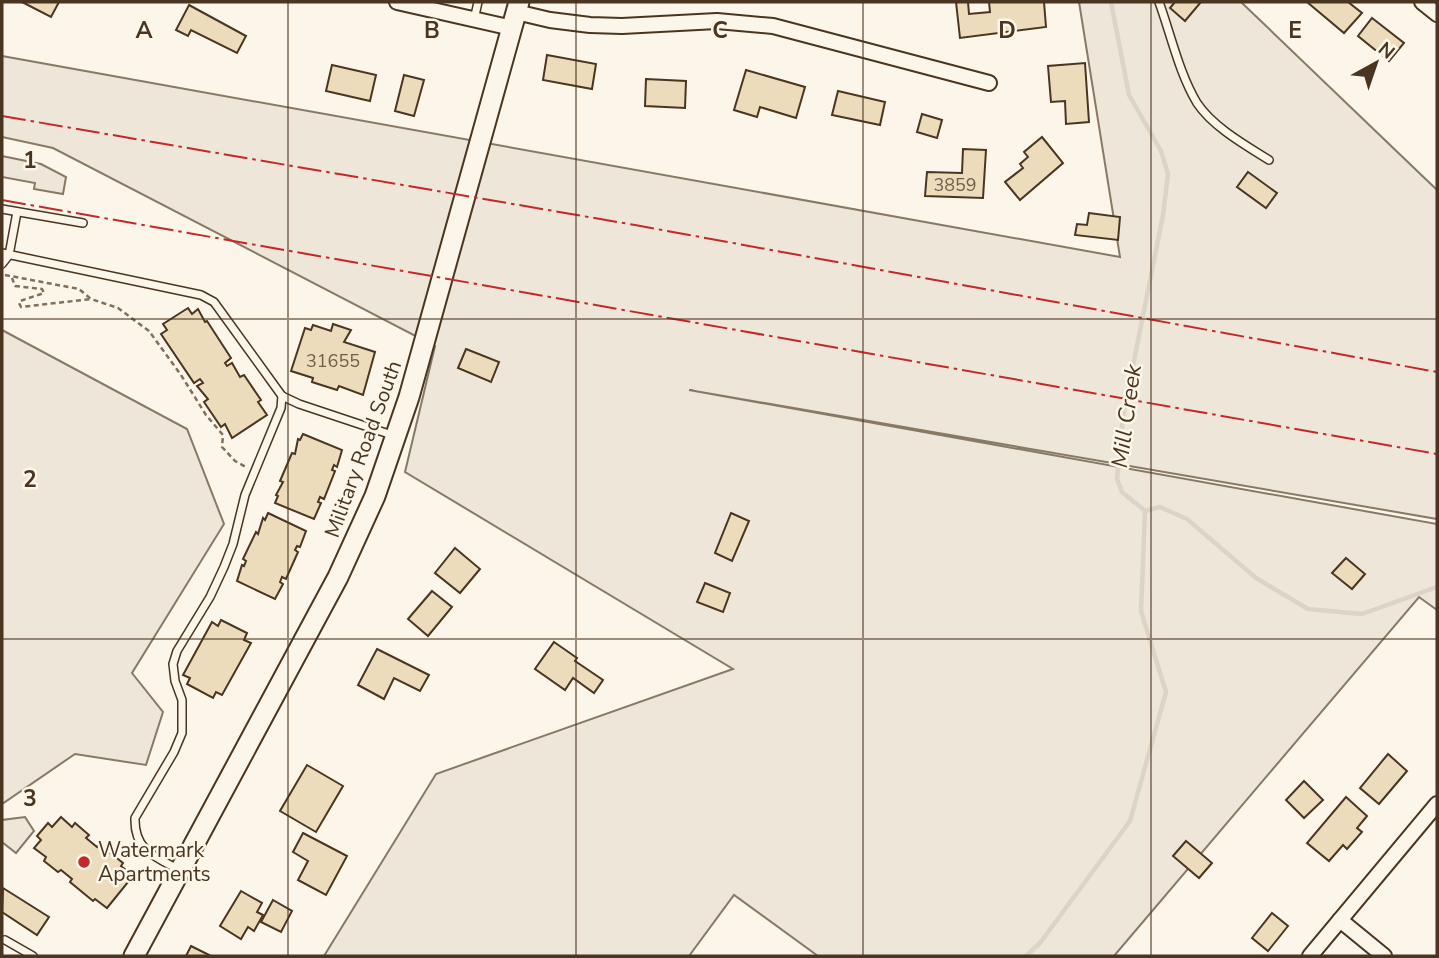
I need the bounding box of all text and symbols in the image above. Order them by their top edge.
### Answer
text: A [135,15,153,46]
text: B [424,15,440,46]
text: C [712,15,728,46]
text: D [998,15,1016,46]
text: E [1288,15,1302,46]
north arrow [1341,28,1411,98]
text: N [1372,36,1400,65]
text: 1 [23,145,37,176]
house number: 3859 [933,173,977,197]
house number: 31655 [306,349,360,373]
street label: Military Road South [318,357,408,541]
water label: Mill Creek [1104,362,1149,470]
text: 2 [23,464,37,495]
text: 3 [23,783,37,814]
place label: Watermark Apartments [98,836,211,888]
marker: Watermark Apartments [76,854,92,870]

